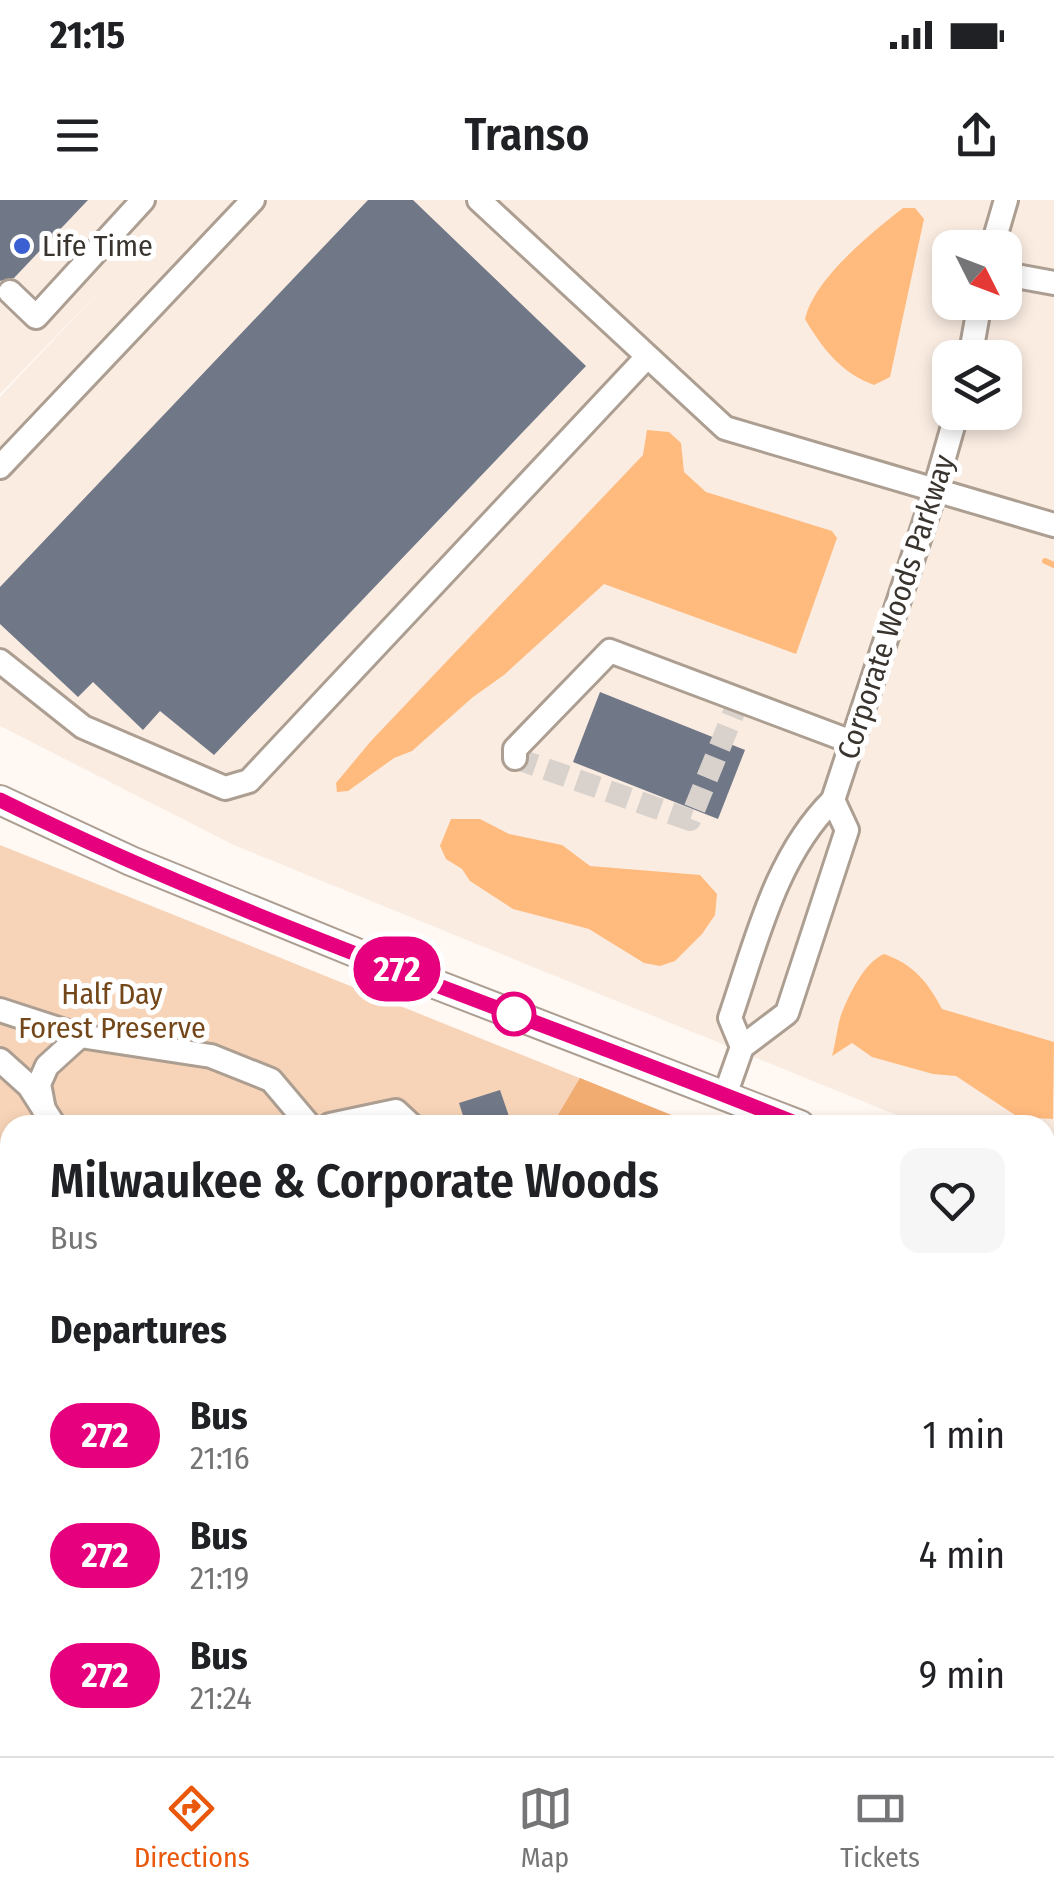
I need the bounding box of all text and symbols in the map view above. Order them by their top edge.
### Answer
text: 21:15 [50,12,125,58]
icon: menu [50,108,105,163]
text: Transo [465,108,589,162]
icon: share [949,108,1004,163]
place label: Life Time [42,228,153,264]
north arrow [932,230,1022,320]
map controls [932,230,1022,430]
marker: Life Time [11,235,33,257]
button: layers [932,340,1022,430]
street label: Corporate Woods Parkway [830,450,962,764]
line badge: 272 [340,936,454,1002]
text: 272 [373,948,421,990]
park label: Half Day Forest Preserve [18,976,206,1046]
unlabelled marker [493,993,535,1035]
button: heart [900,1148,1005,1253]
text: Milwaukee & Corporate Woods [50,1152,659,1210]
text: Bus [50,1219,98,1257]
text: Departures [50,1307,227,1353]
text: Bus [190,1393,248,1439]
text: 1 min [922,1412,1005,1458]
text: 272 [81,1414,129,1456]
text: 21:16 [190,1439,250,1477]
text: Bus [190,1513,248,1559]
text: 4 min [919,1532,1005,1578]
text: 272 [81,1534,129,1576]
text: 21:19 [190,1559,249,1597]
text: Bus [190,1633,248,1679]
text: 9 min [919,1652,1005,1698]
text: 272 [81,1654,129,1696]
text: 21:24 [190,1679,252,1717]
tab: Directions [134,1781,250,1874]
tab: Map [518,1781,573,1874]
tab: Tickets [840,1781,920,1874]

